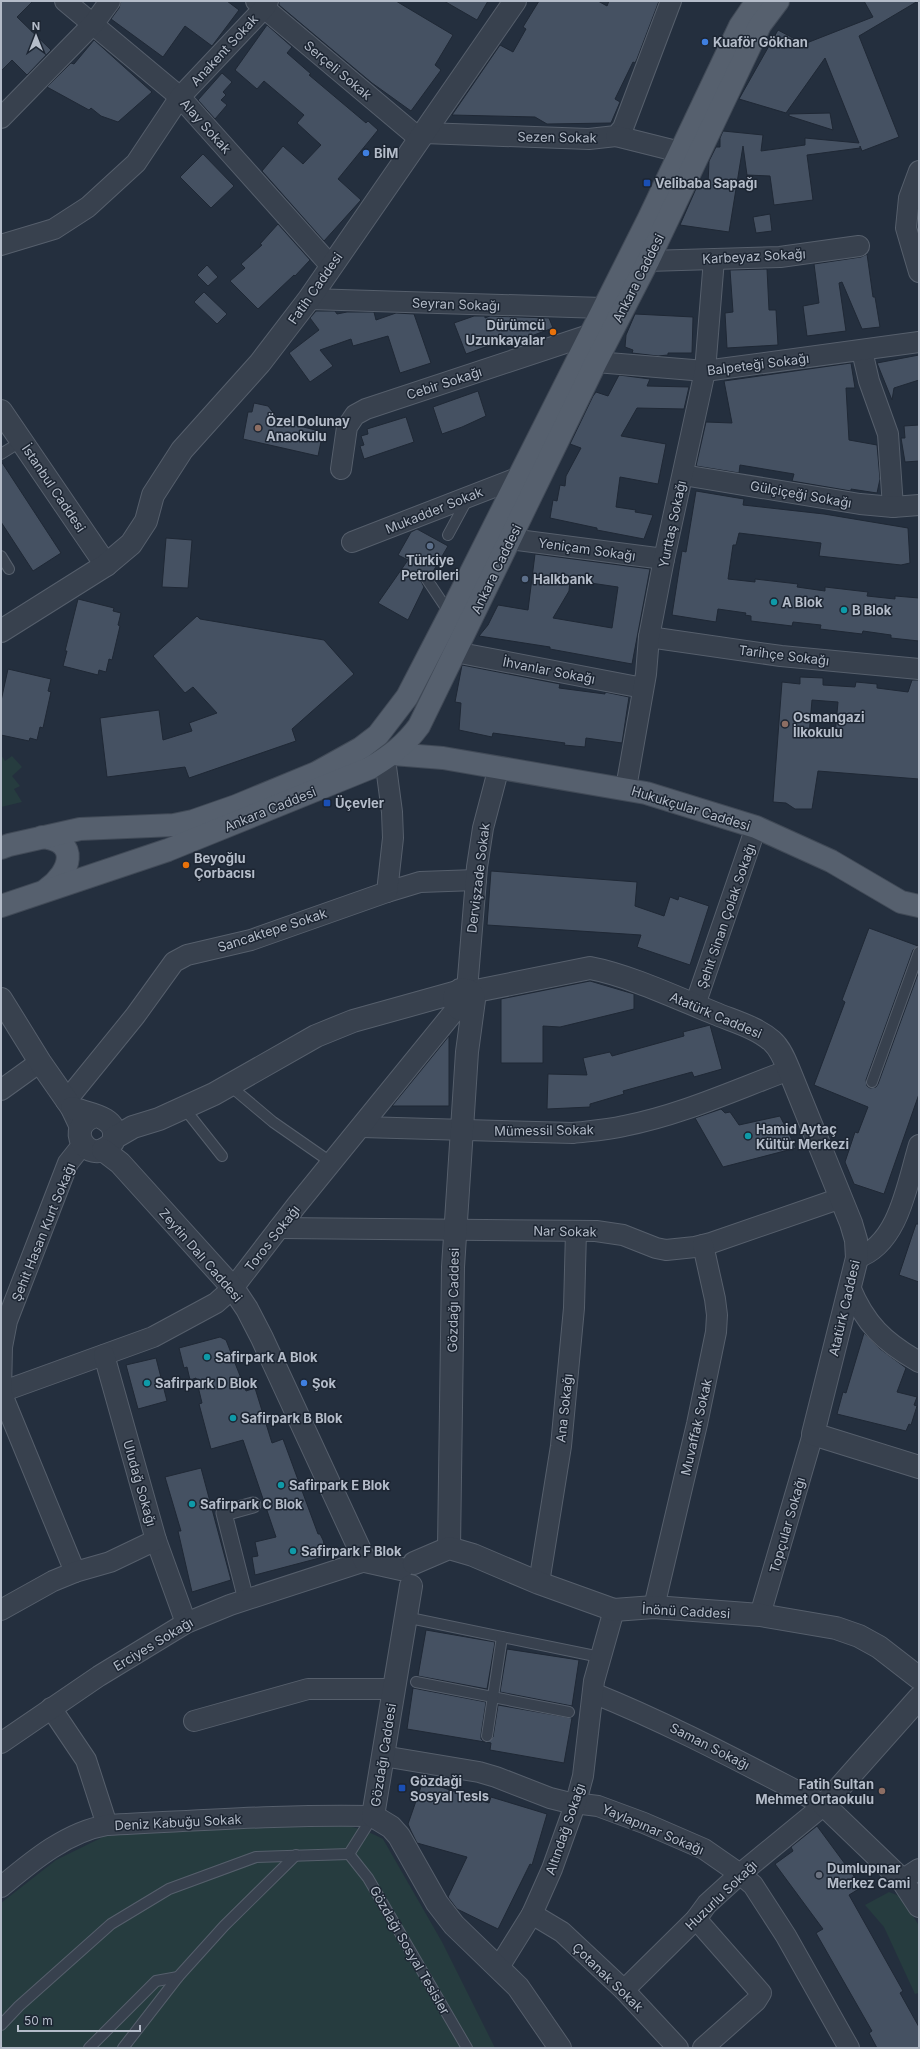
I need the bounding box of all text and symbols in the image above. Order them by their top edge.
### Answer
street label: Anakent Sokak [187,11,261,89]
north arrow [16,16,56,56]
text: N [32,19,40,33]
place label: Kuaför Gökhan [713,34,808,50]
street label: Serçeli Sokak [301,37,375,103]
marker: Kuaför Gökhan [700,37,710,47]
street label: Alay Sokak [177,95,235,157]
street label: Sezen Sokak [517,128,597,146]
place label: BİM [374,145,398,161]
marker: BİM [361,148,371,158]
place label: Velibaba Sapağı [655,175,757,191]
marker: Velibaba Sapağı [642,178,652,188]
street label: Ankara Caddesi [609,231,667,325]
street label: Karbeyaz Sokağı [702,245,806,267]
street label: Fatih Caddesi [284,249,346,327]
street label: Seyran Sokağı [412,294,500,314]
place label: Dürümcü Uzunkayalar [465,317,546,348]
marker: Dürümcü Uzunkayalar [548,327,558,337]
street label: Balpeteği Sokağı [706,350,810,378]
street label: Cebir Sokağı [404,363,484,403]
place label: Özel Dolunay Anaokulu [266,413,350,444]
marker: Özel Dolunay Anaokulu [253,423,263,433]
street label: İstanbul Caddesi [19,441,89,535]
street label: Gülçiçeği Sokağı [749,477,853,511]
street label: Yurttaş Sokağı [655,479,689,569]
street label: Mukadder Sokak [383,483,485,537]
street label: Ankara Caddesi [467,522,525,616]
street label: Yeniçam Sokağı [537,534,637,564]
marker: Türkiye Petrolleri [425,541,435,551]
place label: Türkiye Petrolleri [401,552,459,583]
place label: Halkbank [533,571,593,587]
marker: Halkbank [520,574,530,584]
place label: A Blok [782,594,823,610]
marker: A Blok [769,597,779,607]
place label: B Blok [852,602,892,618]
marker: B Blok [839,605,849,615]
street label: Tarihçe Sokağı [738,642,830,668]
street label: İhvanlar Sokağı [501,653,597,687]
place label: Osmangazi İlkokulu [793,709,865,740]
marker: Osmangazi İlkokulu [780,719,790,729]
street label: Hukukçular Caddesi [630,782,752,834]
street label: Ankara Caddesi [222,783,318,835]
place label: Üçevler [335,795,385,811]
marker: Üçevler [322,798,332,808]
street label: Dervişzade Sokak [463,822,493,934]
street label: Şehit Sinan Çolak Sokağı [694,841,758,991]
place label: Beyoğlu Çorbacısı [194,850,255,881]
marker: Beyoğlu Çorbacısı [181,860,191,870]
street label: Sancaktepe Sokak [215,905,329,955]
street label: Atatürk Caddesi [668,988,764,1042]
street label: Mümessil Sokak [494,1121,594,1139]
place label: Hamid Aytaç Kültür Merkezi [756,1121,849,1152]
marker: Hamid Aytaç Kültür Merkezi [743,1131,753,1141]
street label: Şehit Hasan Kurt Sokağı [8,1160,78,1304]
street label: Toros Sokağı [241,1202,303,1274]
street label: Zeytin Dalı Caddesi [156,1205,246,1305]
street label: Nar Sokak [533,1222,597,1240]
street label: Gözdağı Caddesi [444,1248,462,1352]
street label: Atatürk Caddesi [825,1258,863,1358]
place label: Safirpark A Blok [215,1349,318,1365]
marker: Safirpark A Blok [202,1352,212,1362]
street label: Ana Sokağı [552,1373,576,1443]
place label: Safirpark D Blok [155,1375,258,1391]
place label: Şok [312,1375,336,1391]
street label: Muvaffak Sokak [677,1377,715,1477]
marker: Safirpark D Blok [142,1378,152,1388]
marker: Şok [299,1378,309,1388]
place label: Safirpark B Blok [241,1410,343,1426]
marker: Safirpark B Blok [228,1413,238,1423]
street label: Uludağ Sokağı [120,1438,160,1528]
street label: Topçular Sokağı [766,1475,808,1575]
place label: Safirpark E Blok [289,1477,390,1493]
marker: Safirpark E Blok [276,1480,286,1490]
place label: Safirpark C Blok [200,1496,303,1512]
marker: Safirpark C Blok [187,1499,197,1509]
place label: Safirpark F Blok [301,1543,402,1559]
marker: Safirpark F Blok [288,1546,298,1556]
street label: İnönü Caddesi [641,1601,731,1621]
street label: Erciyes Sokağı [110,1614,196,1674]
street label: Gözdağı Caddesi [367,1702,399,1808]
street label: Saman Sokağı [667,1719,753,1773]
place label: Gözdaği Sosyal Tesi̇s [410,1773,489,1804]
place label: Fatih Sultan Mehmet Ortaokulu [755,1776,874,1807]
street label: Altındağ Sokağı [542,1781,588,1877]
marker: Gözdaği Sosyal Tesi̇s [397,1783,407,1793]
marker: Fatih Sultan Mehmet Ortaokulu [877,1786,887,1796]
street label: Yaylapınar Sokağı [600,1800,706,1858]
street label: Deniz Kabuğu Sokak [114,1811,242,1833]
street label: Huzurlu Sokağı [682,1857,760,1933]
place label: Dumlupınar Merkez Cami [827,1860,910,1891]
marker: Dumlupınar Merkez Cami [814,1870,824,1880]
street label: Gözdağı Sosyal Tesisler [367,1883,454,2017]
street label: Çotanak Sokak [569,1939,647,2015]
scale bar [18,2007,140,2033]
text: 50 m [24,2013,53,2028]

